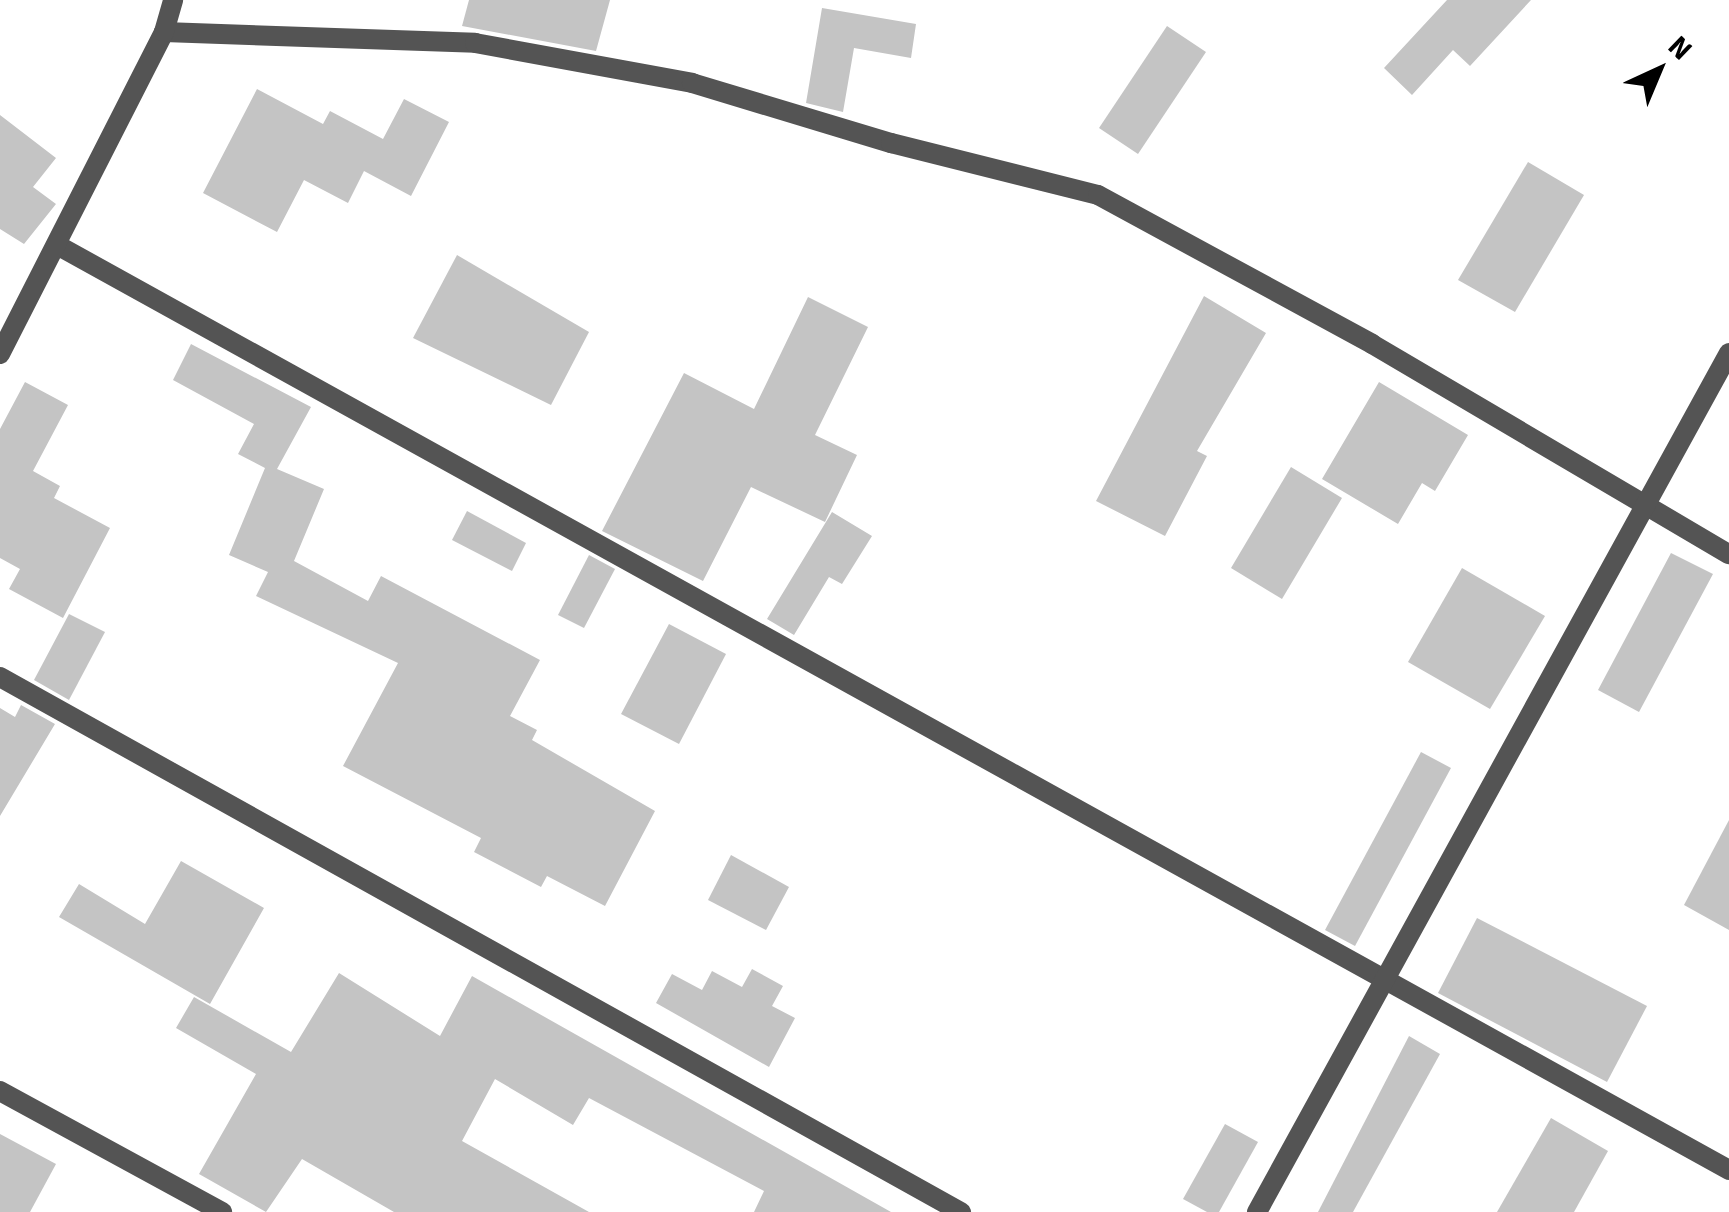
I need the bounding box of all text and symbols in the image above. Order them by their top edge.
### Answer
north arrow [1609,20,1709,120]
text: N [1661,29,1699,67]

